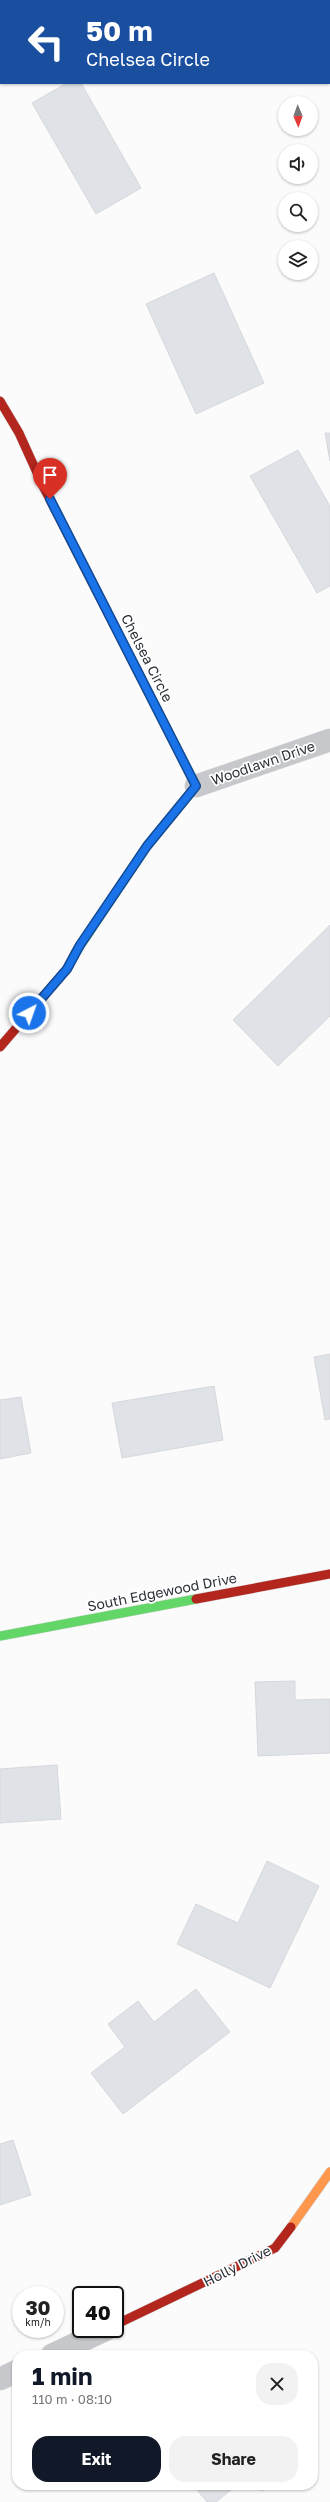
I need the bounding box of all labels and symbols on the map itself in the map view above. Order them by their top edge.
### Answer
north arrow [278,96,318,136]
pin [33,458,67,499]
street label: Chelsea Circle [118,611,177,705]
street label: Woodlawn Drive [209,737,317,788]
position arrow [8,992,50,1034]
street label: South Edgewood Drive [86,1569,238,1614]
street label: Holly Drive [200,2241,273,2290]
speed limit sign: 40 [72,2286,124,2338]

